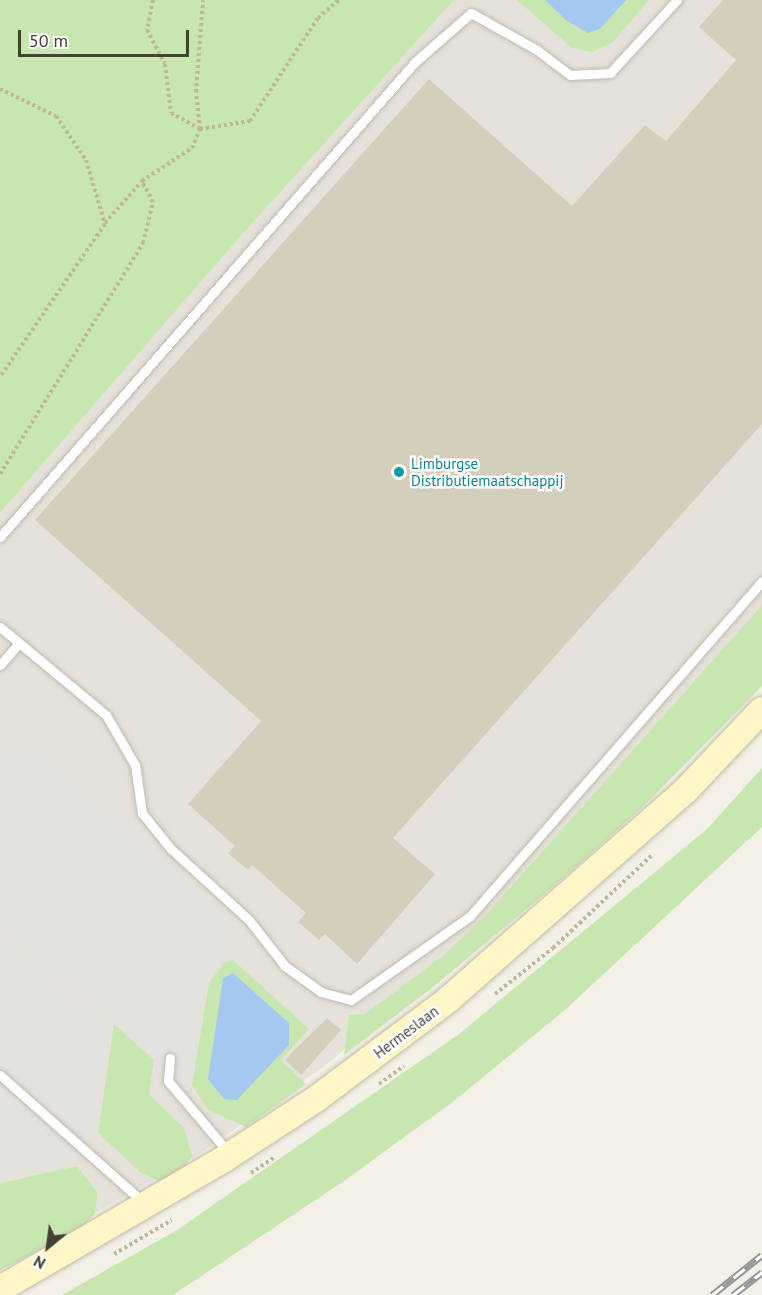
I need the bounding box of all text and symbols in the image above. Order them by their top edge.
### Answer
scale bar [21,18,192,56]
text: 50 m [29,29,68,52]
place label: Limburgse Distributiemaatschappij [411,454,563,489]
marker: Limburgse Distributiemaatschappij [392,465,406,479]
street label: Hermeslaan [370,1002,442,1062]
north arrow [18,1217,78,1277]
text: N [30,1251,49,1274]

